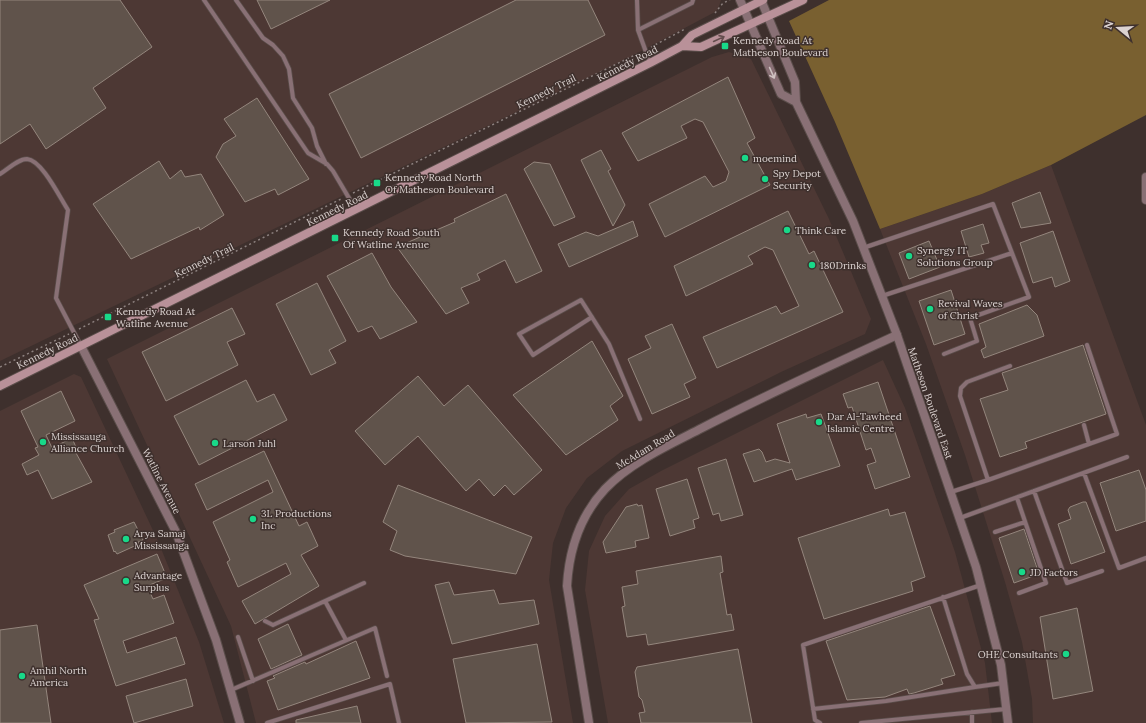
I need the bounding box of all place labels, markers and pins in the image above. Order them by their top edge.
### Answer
place label: Kennedy Road At Matheson Boulevard [733,34,828,59]
marker: Kennedy Road At Matheson Boulevard [720,41,730,51]
place label: moemind [753,152,797,165]
marker: moemind [740,153,750,163]
place label: Spy Depot Security [773,167,821,192]
place label: Kennedy Road North Of Matheson Boulevard [385,171,494,196]
marker: Spy Depot Security [760,174,770,184]
marker: Kennedy Road North Of Matheson Boulevard [372,178,382,188]
place label: Think Care [795,224,847,237]
marker: Think Care [782,225,792,235]
place label: Kennedy Road South Of Watline Avenue [343,226,440,251]
marker: Kennedy Road South Of Watline Avenue [330,233,340,243]
place label: Synergy IT Solutions Group [917,244,993,269]
marker: Synergy IT Solutions Group [904,251,914,261]
place label: 180Drinks [820,259,867,272]
marker: 180Drinks [807,260,817,270]
place label: Revival Waves of Christ [938,297,1003,322]
marker: Revival Waves of Christ [925,304,935,314]
place label: Kennedy Road At Watline Avenue [116,305,195,330]
marker: Kennedy Road At Watline Avenue [103,312,113,322]
place label: Dar Al-Tawheed Islamic Centre [827,410,902,435]
marker: Dar Al-Tawheed Islamic Centre [814,417,824,427]
place label: Mississauga Alliance Church [50,430,125,455]
marker: Mississauga Alliance Church [38,437,48,447]
place label: Larson Juhl [223,437,276,450]
marker: Larson Juhl [210,438,220,448]
place label: 3L Productions Inc [261,507,332,532]
marker: 3L Productions Inc [248,514,258,524]
place label: Arya Samaj Mississauga [133,527,189,552]
marker: Arya Samaj Mississauga [121,534,131,544]
place label: JD Factors [1029,566,1078,579]
marker: JD Factors [1017,567,1027,577]
place label: Advantage Surplus [133,569,183,594]
marker: Advantage Surplus [121,576,131,586]
place label: OHE Consultants [978,648,1058,661]
marker: OHE Consultants [1061,649,1071,659]
place label: Amhil North America [29,664,87,689]
marker: Amhil North America [17,671,27,681]

